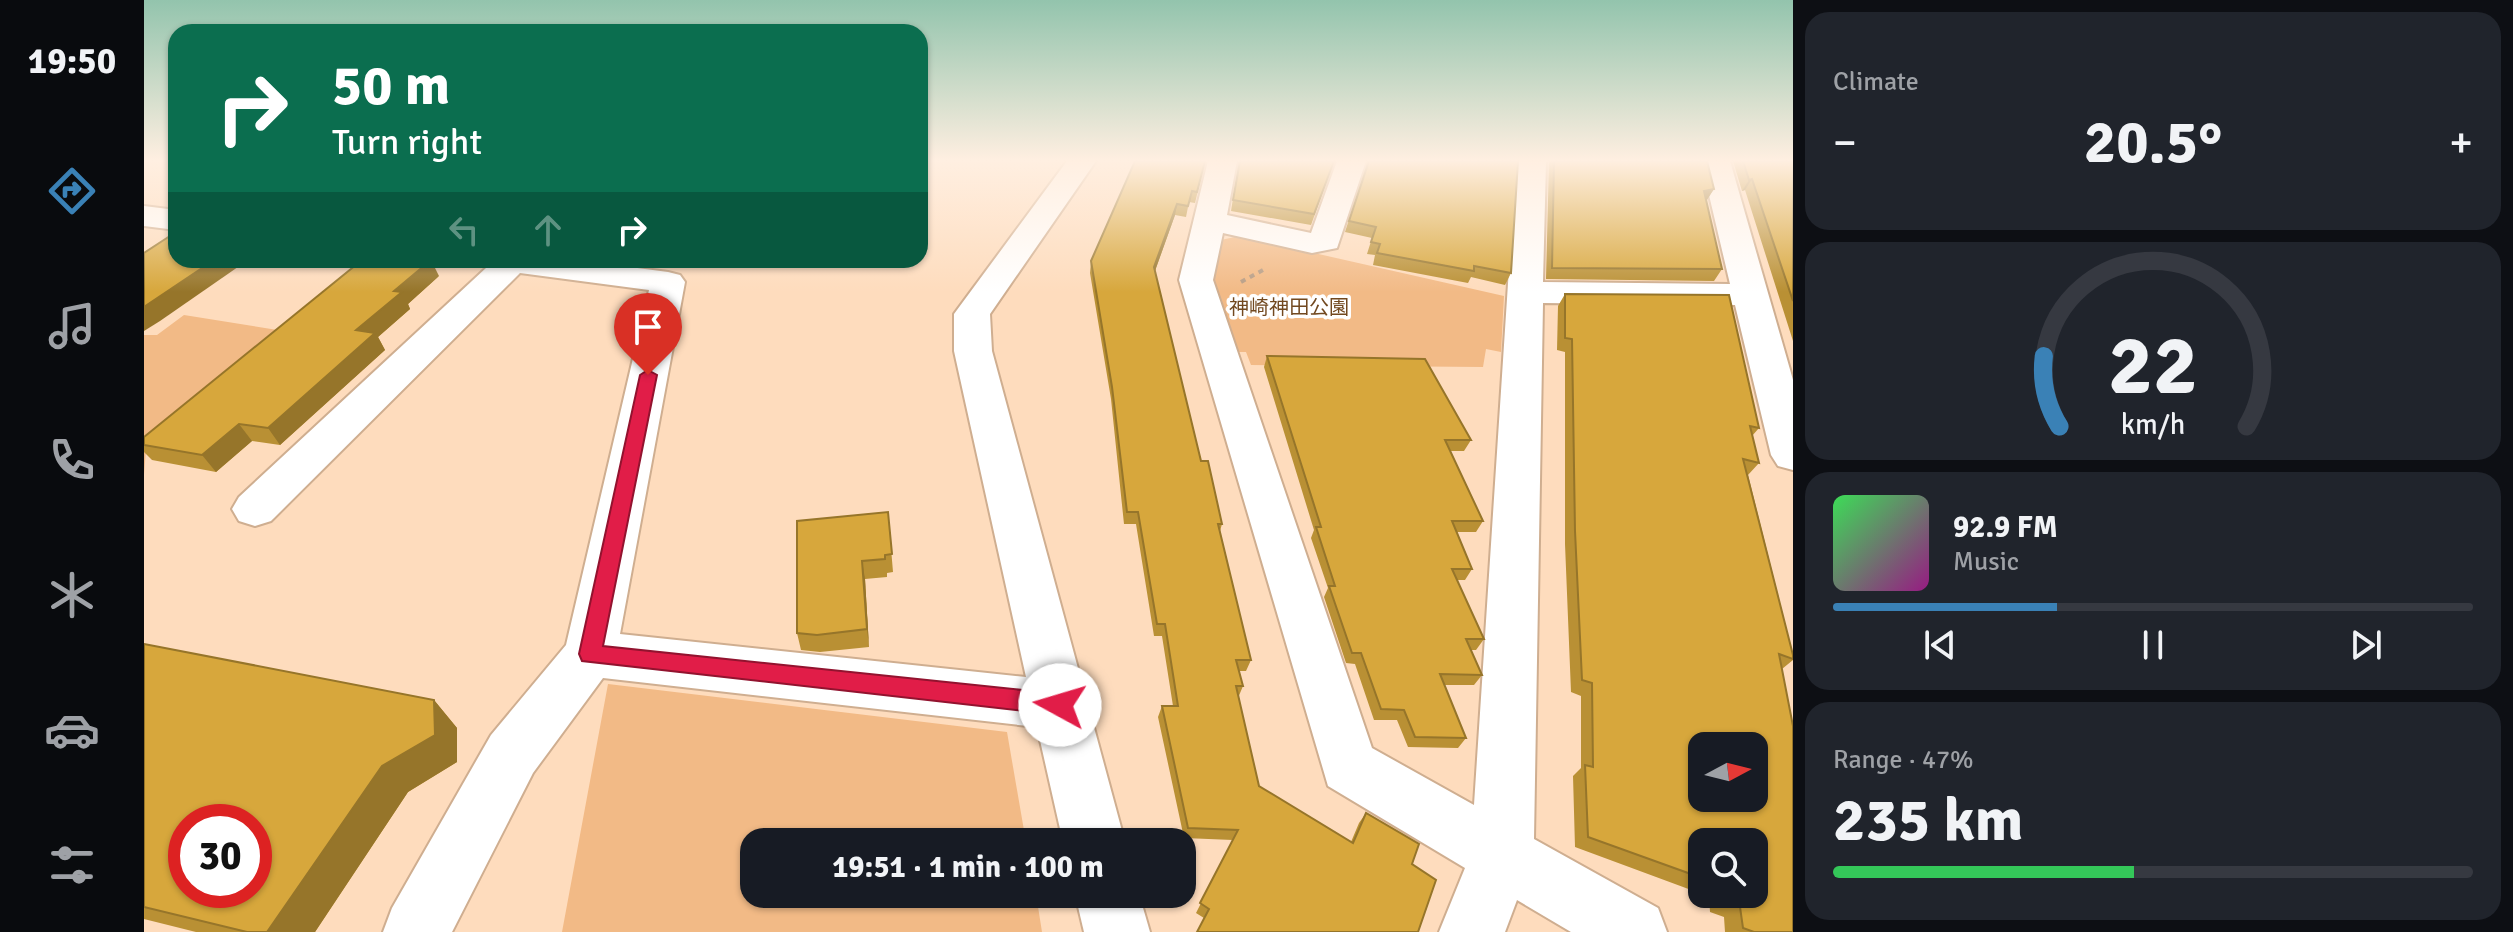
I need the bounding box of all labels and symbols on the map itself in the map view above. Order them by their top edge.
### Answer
pin [614,293,682,375]
park label: 神崎神田公園 [1229,295,1349,320]
position arrow [1018,663,1102,747]
north arrow [1688,732,1768,812]
speed limit sign: 30 [168,804,272,908]

